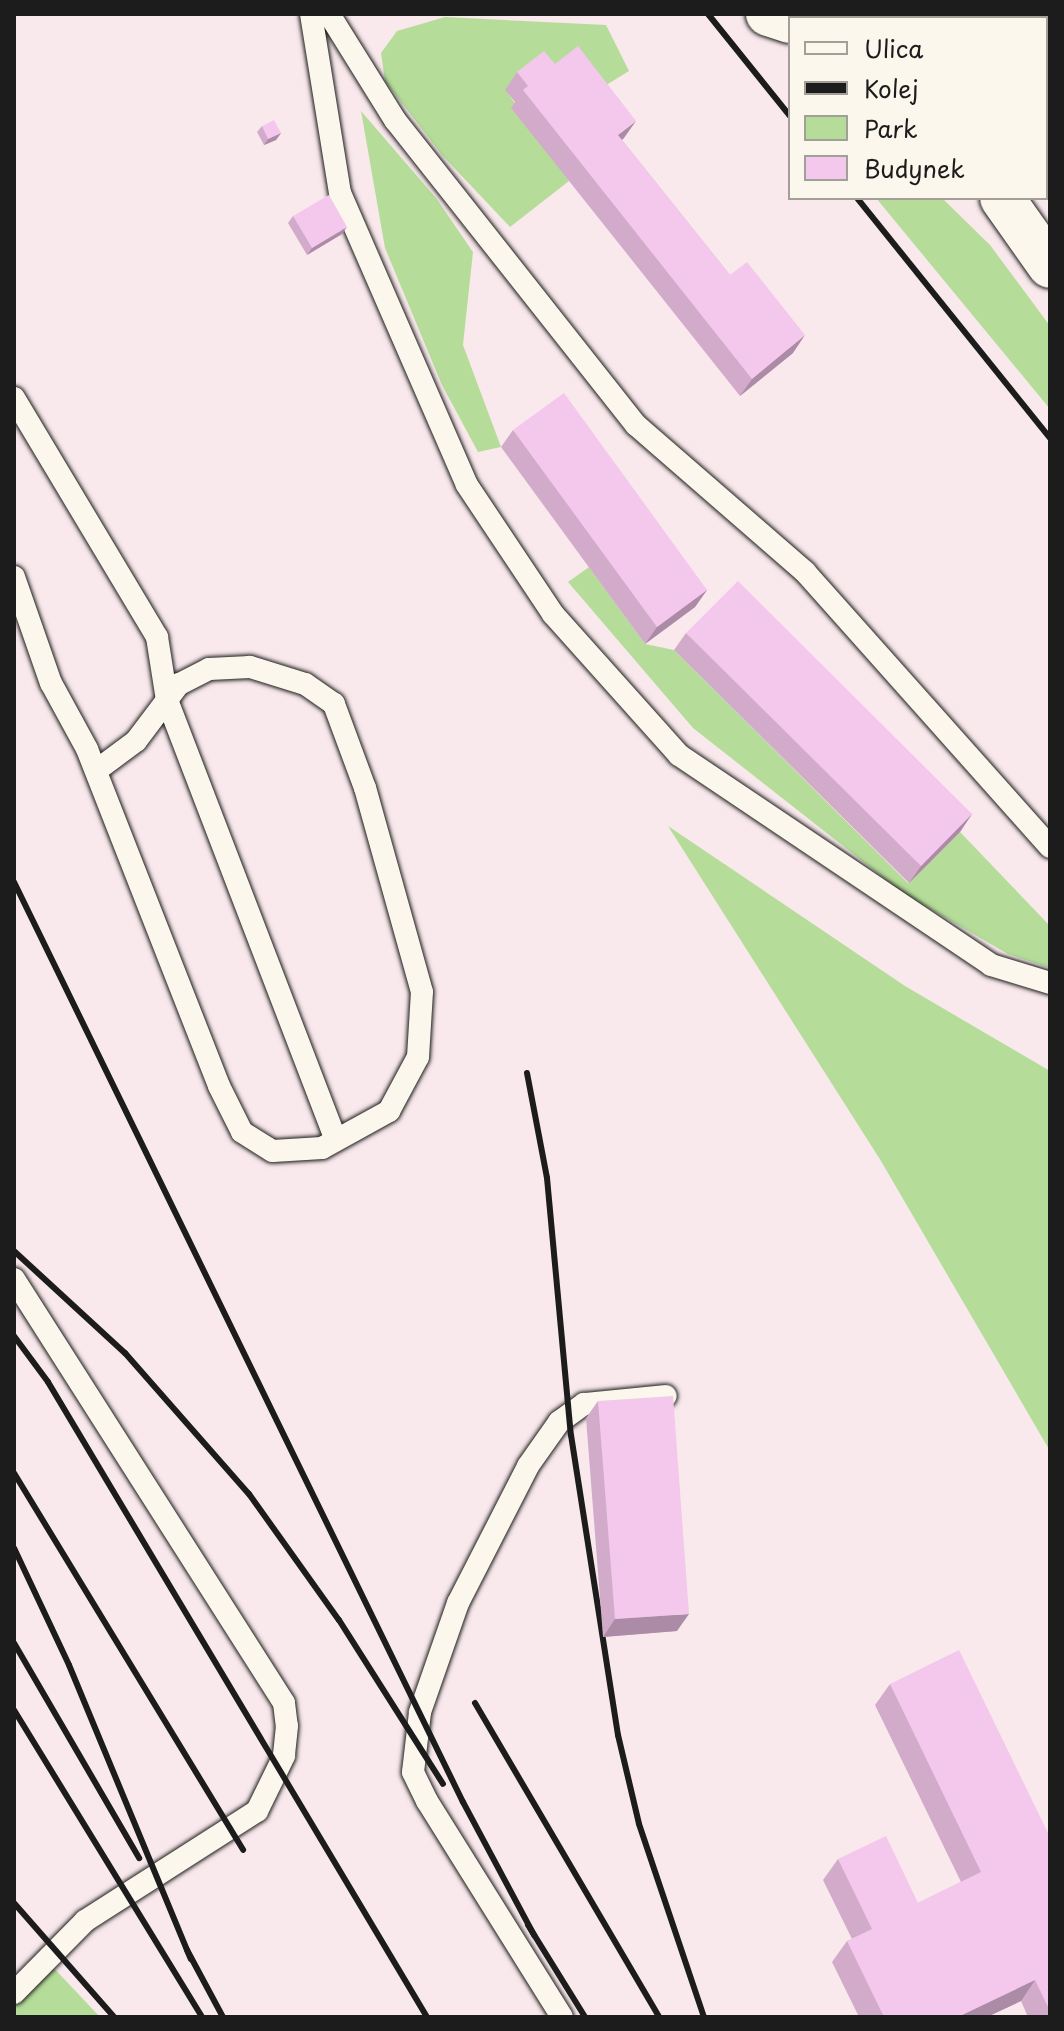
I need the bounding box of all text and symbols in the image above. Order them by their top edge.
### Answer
legend [788,16,1048,200]
text: Ulica [864,30,923,66]
text: Kolej [864,70,919,106]
text: Park [864,110,918,146]
text: Budynek [864,150,965,186]

